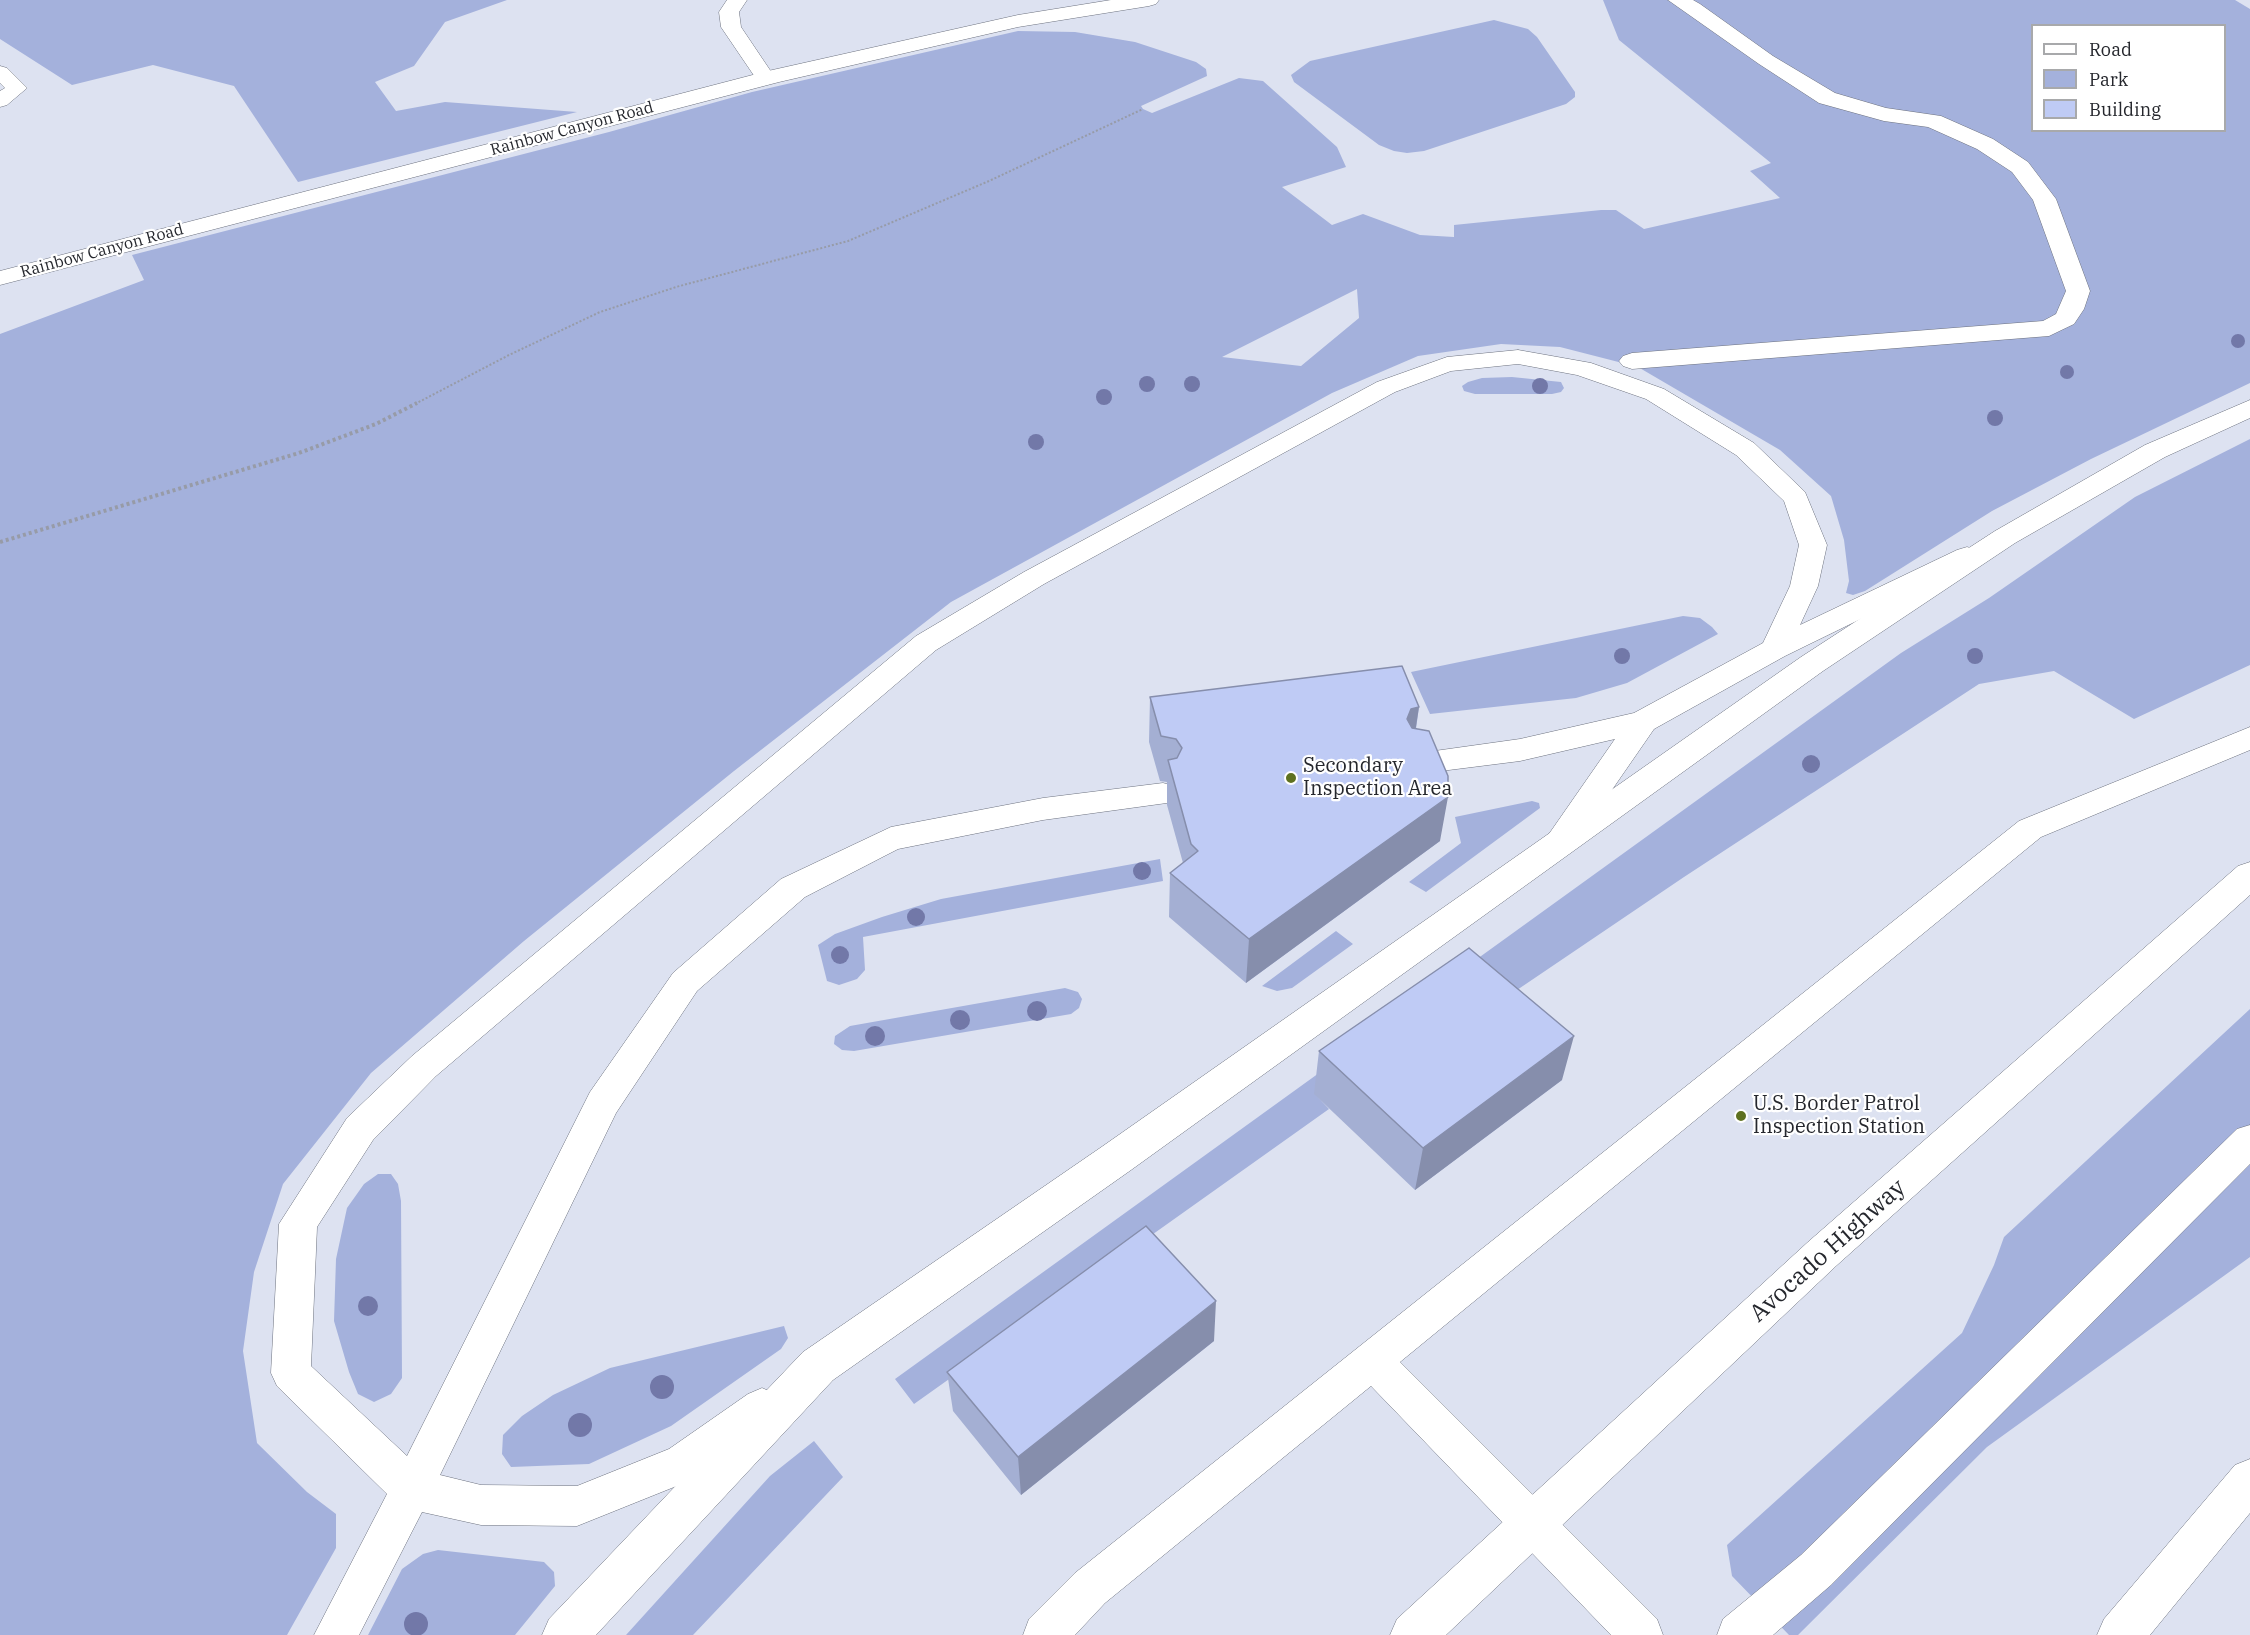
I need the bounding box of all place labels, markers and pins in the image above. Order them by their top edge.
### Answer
place label: Secondary Inspection Area [1303,754,1452,801]
marker: Secondary Inspection Area [1284,771,1298,785]
place label: U.S. Border Patrol Inspection Station [1753,1092,1925,1139]
marker: U.S. Border Patrol Inspection Station [1734,1109,1748,1123]

